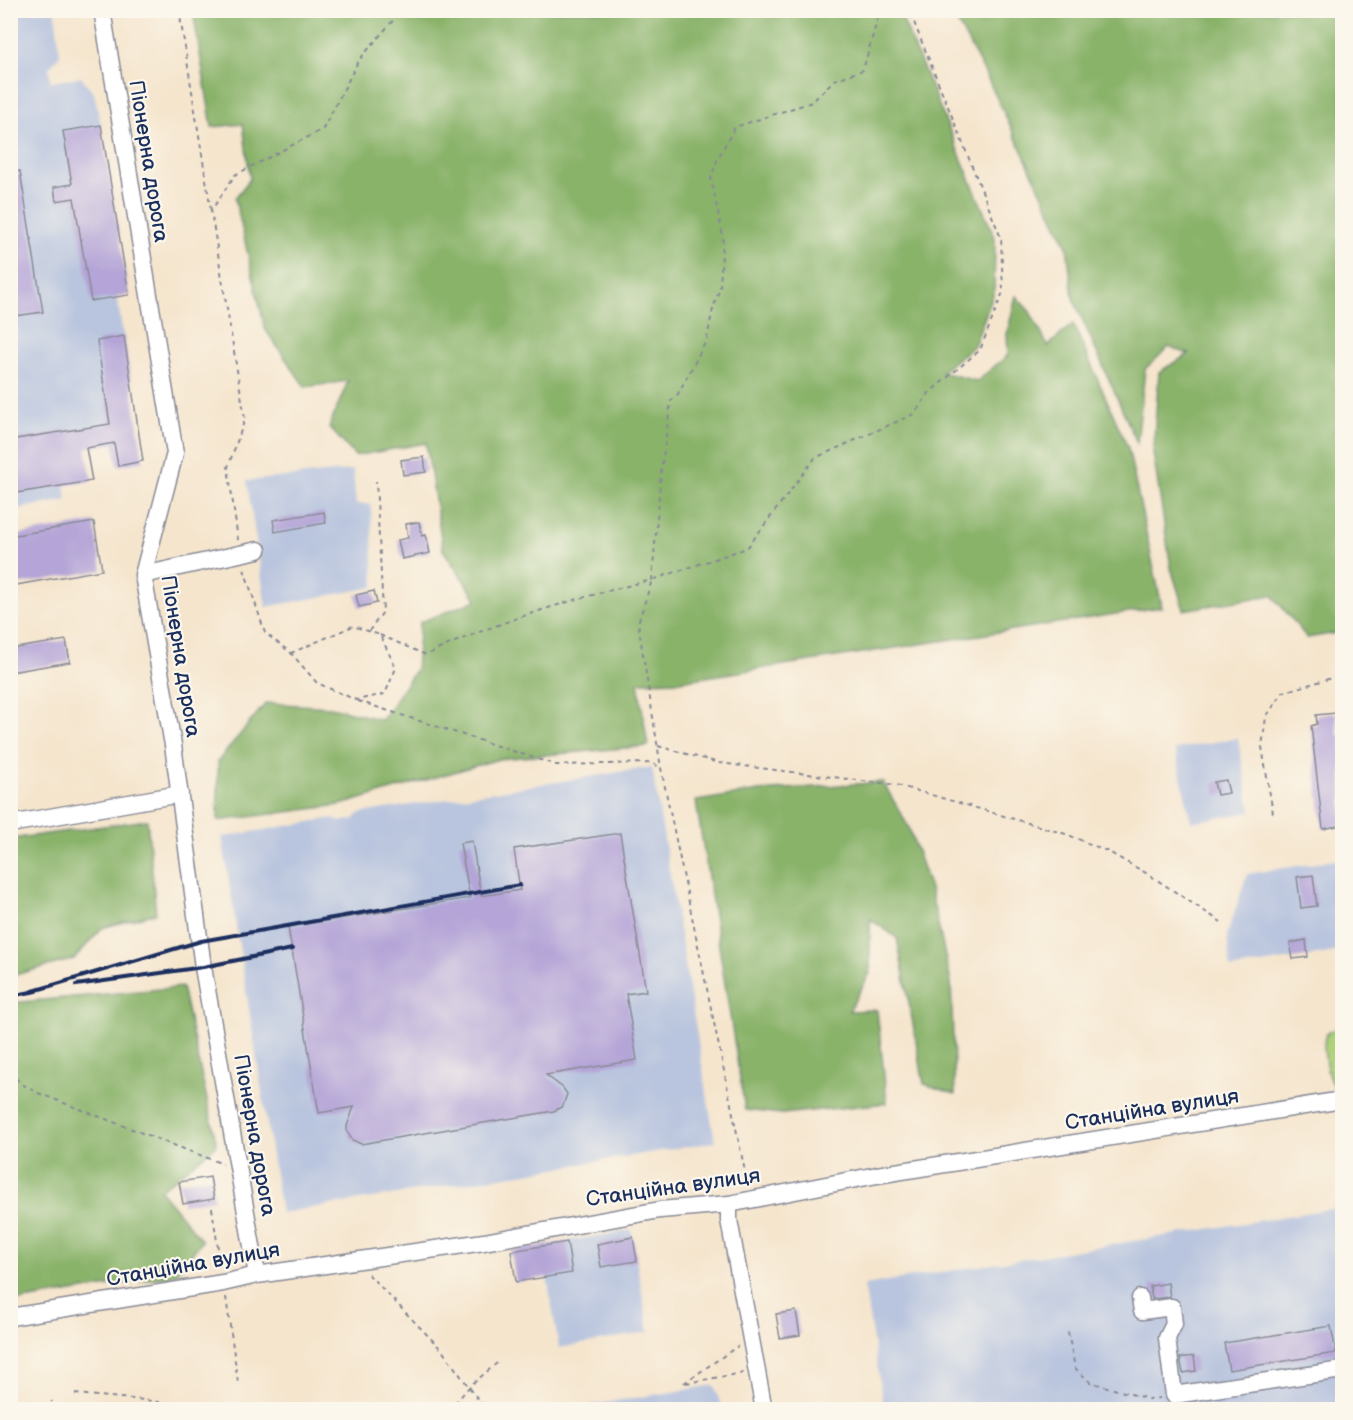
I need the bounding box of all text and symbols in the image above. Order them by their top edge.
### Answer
street label: Піонерна дорога [123,78,174,245]
street label: Піонерна дорога [155,573,206,740]
street label: Піонерна дорога [228,1052,281,1219]
street label: Станційна вулиця [1063,1083,1241,1136]
street label: Станційна вулиця [584,1163,762,1212]
street label: Станційна вулиця [104,1237,282,1292]

